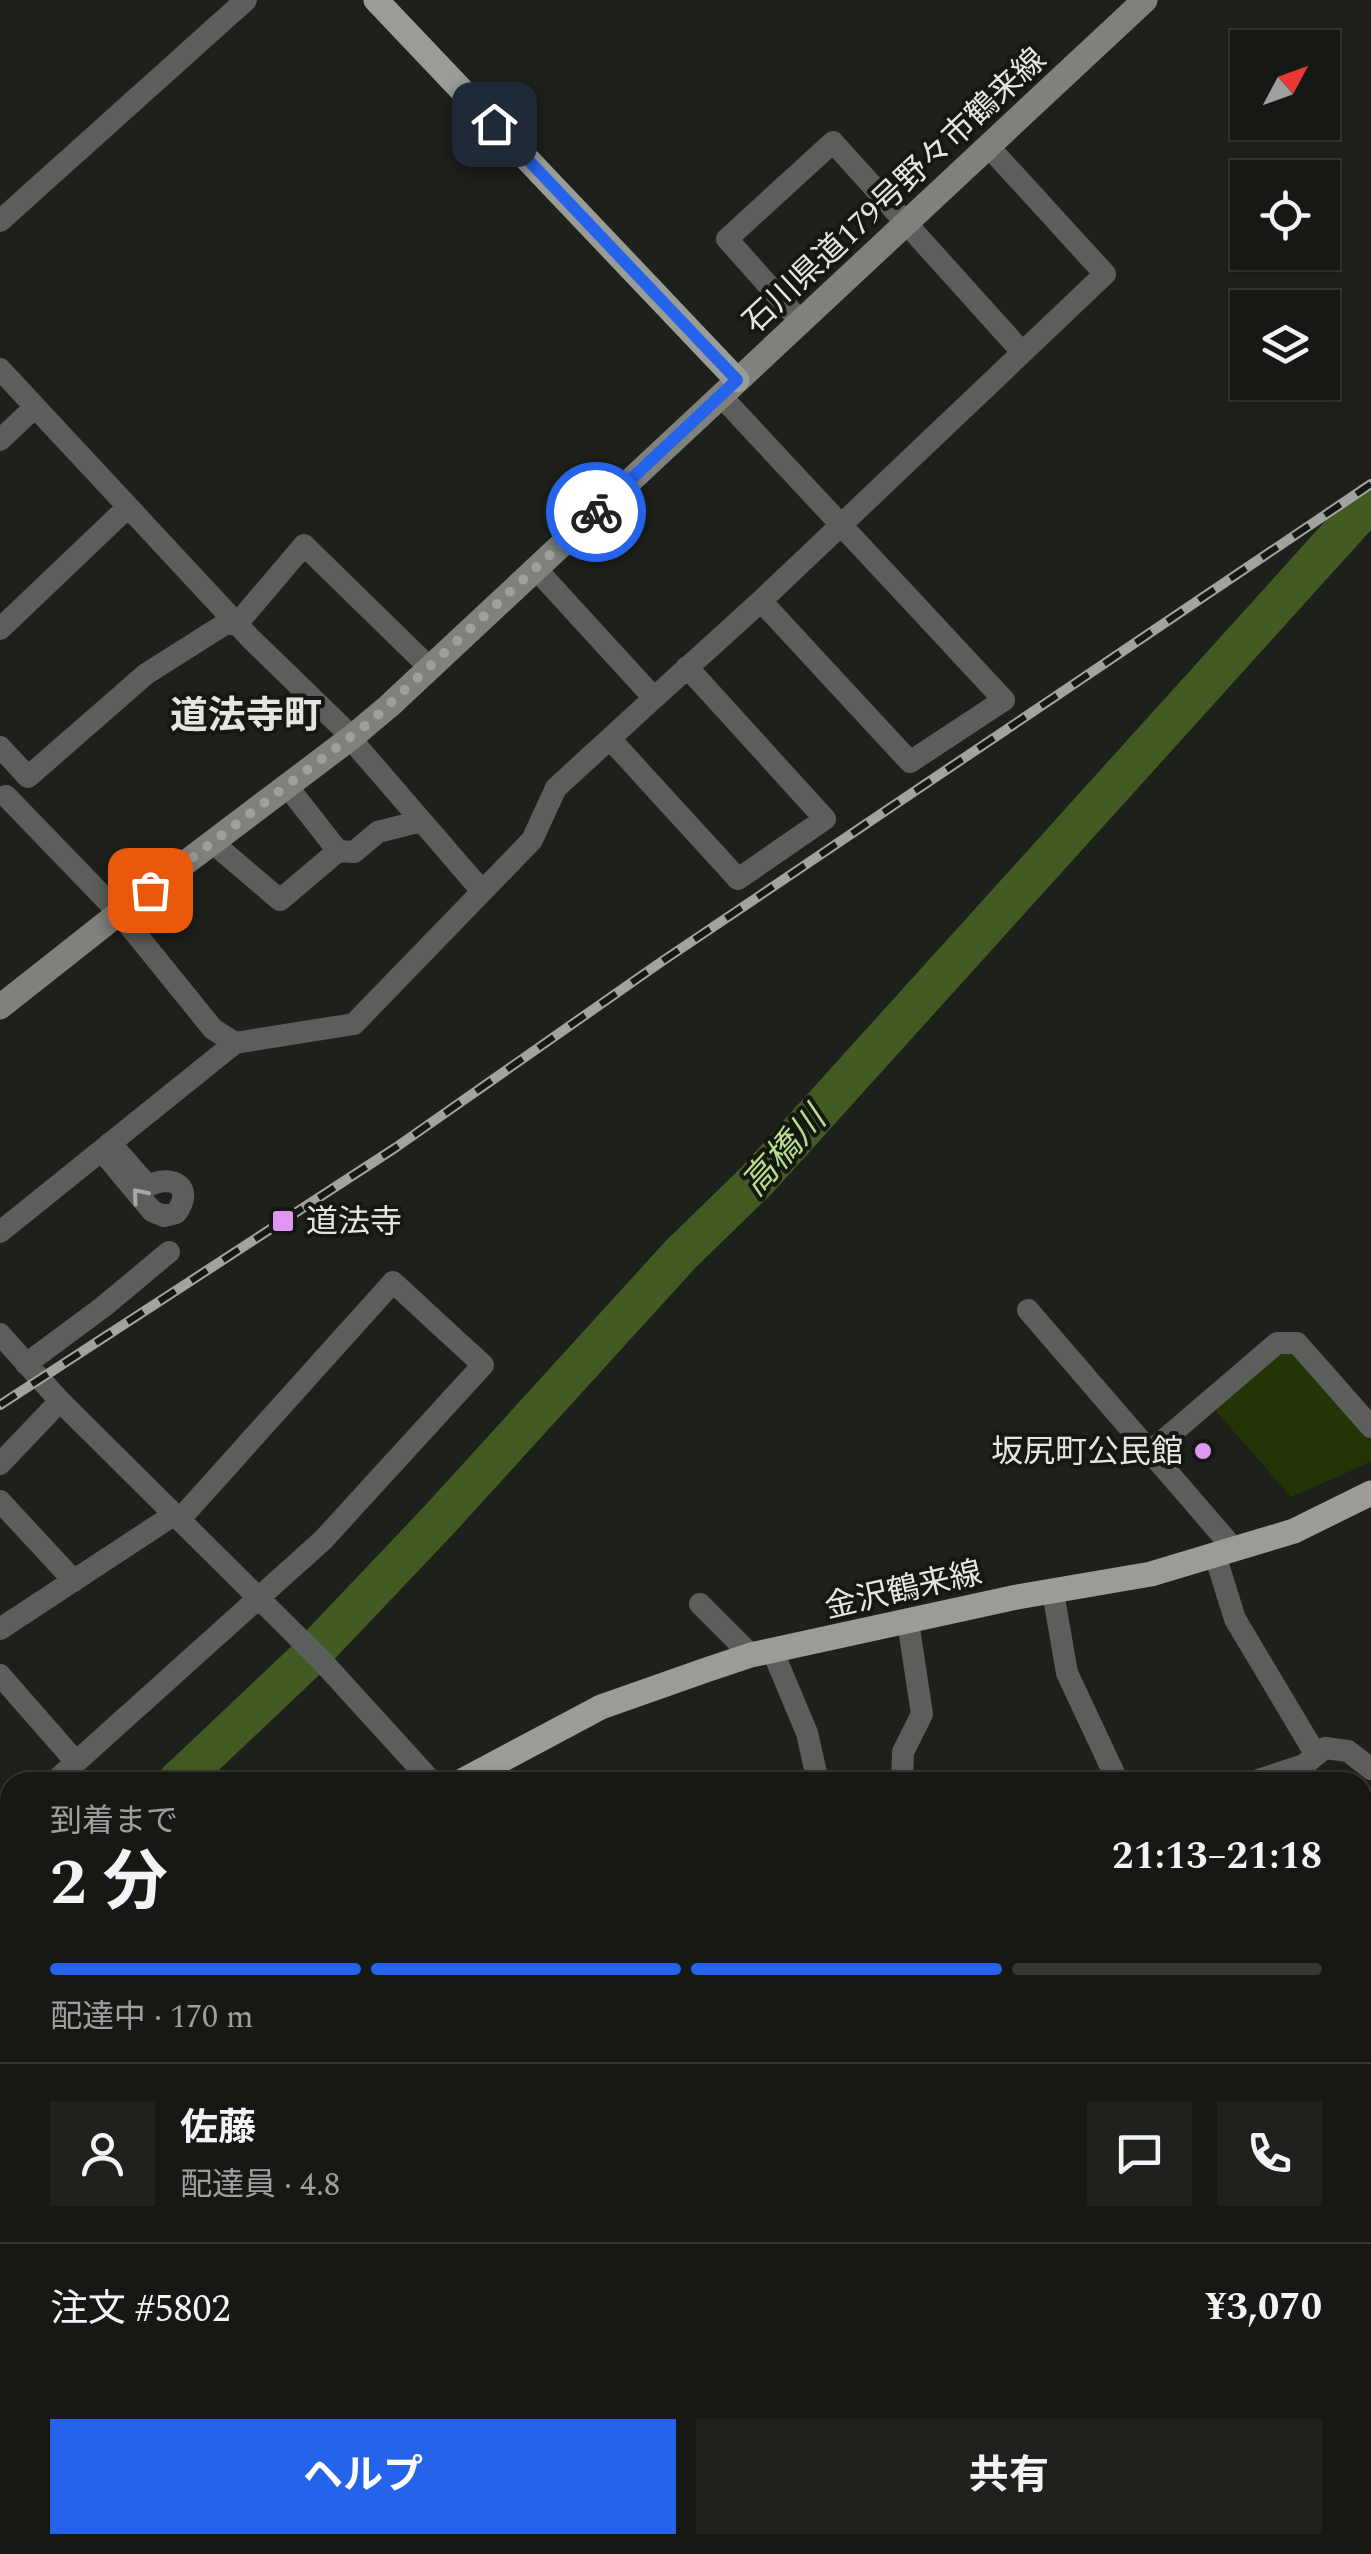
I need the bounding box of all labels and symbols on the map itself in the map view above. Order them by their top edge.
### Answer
north arrow [1230,30,1340,140]
street label: 石川県道179号野々市鶴来線 [732,37,1058,345]
pin [452,82,537,167]
courier [546,462,646,562]
district label: 道法寺町 [170,688,322,746]
pin [108,848,193,933]
water label: 高橋川 [729,1092,842,1209]
one-way arrow [133,1188,151,1206]
place label: 道法寺 [306,1198,402,1247]
marker: 道法寺 [270,1208,296,1234]
place label: 坂尻町公民館 [991,1428,1183,1477]
marker: 坂尻町公民館 [1192,1440,1214,1462]
street label: 金沢鶴来線 [820,1549,987,1632]

